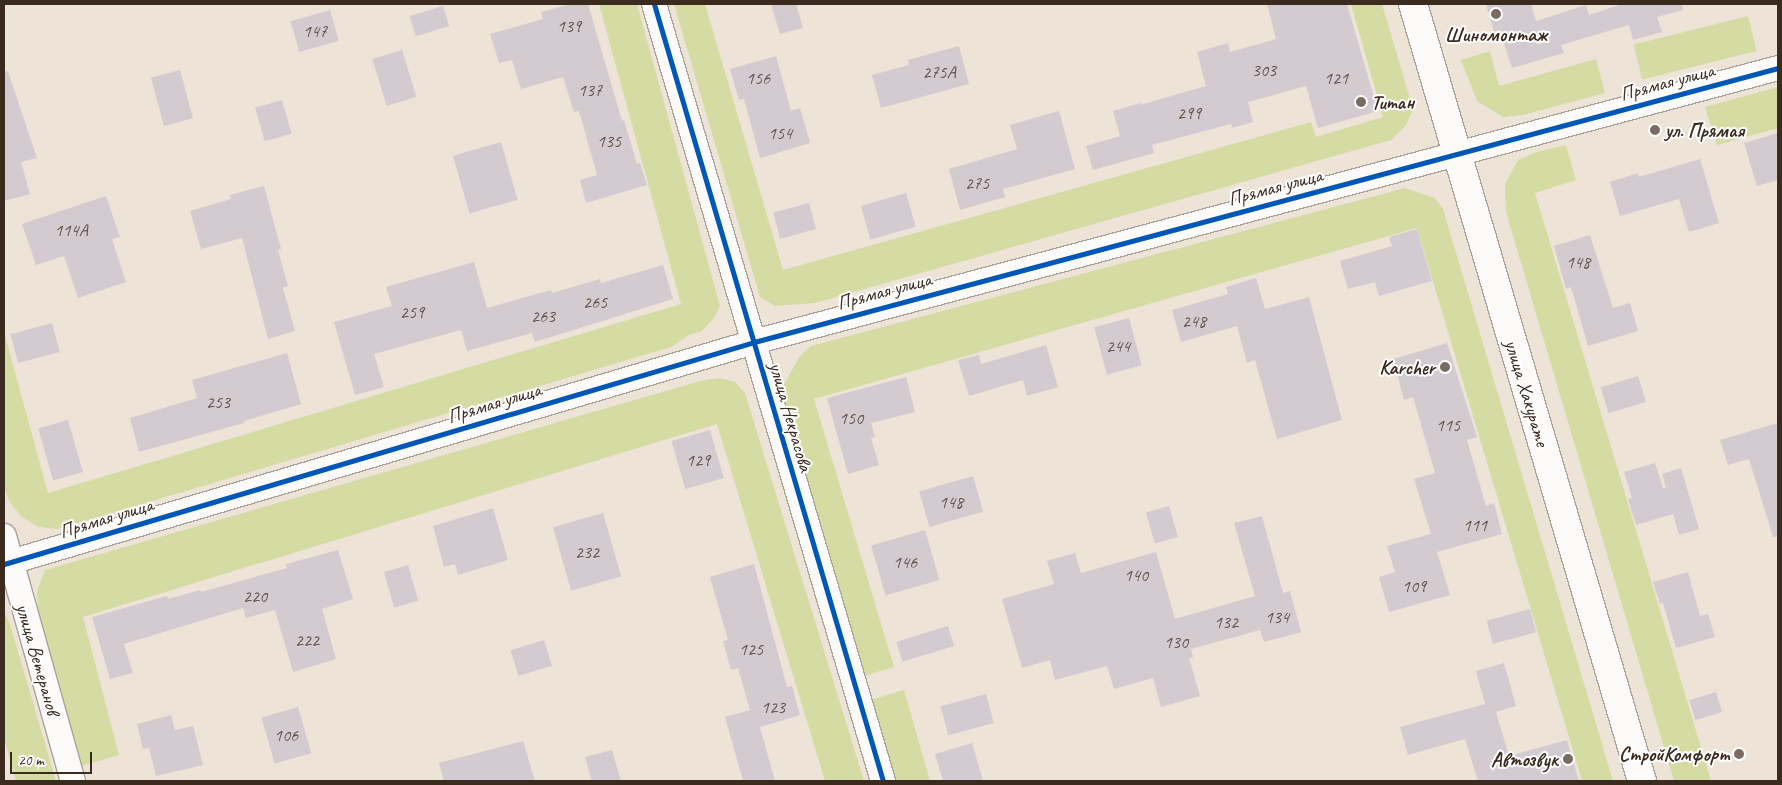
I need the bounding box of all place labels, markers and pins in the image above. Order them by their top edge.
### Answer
marker: Шиномонтаж [1490,8,1502,20]
place label: Шиномонтаж [1445,22,1547,46]
place label: Титан [1371,90,1414,114]
marker: Титан [1355,96,1367,108]
place label: ул. Прямая [1665,118,1744,142]
marker: ул. Прямая [1649,124,1661,136]
place label: Karcher [1379,355,1435,379]
marker: Karcher [1439,361,1451,373]
place label: СтройКомфорт [1619,742,1729,766]
place label: Автозвук [1491,747,1558,771]
marker: СтройКомфорт [1733,748,1745,760]
marker: Автозвук [1562,753,1574,765]

